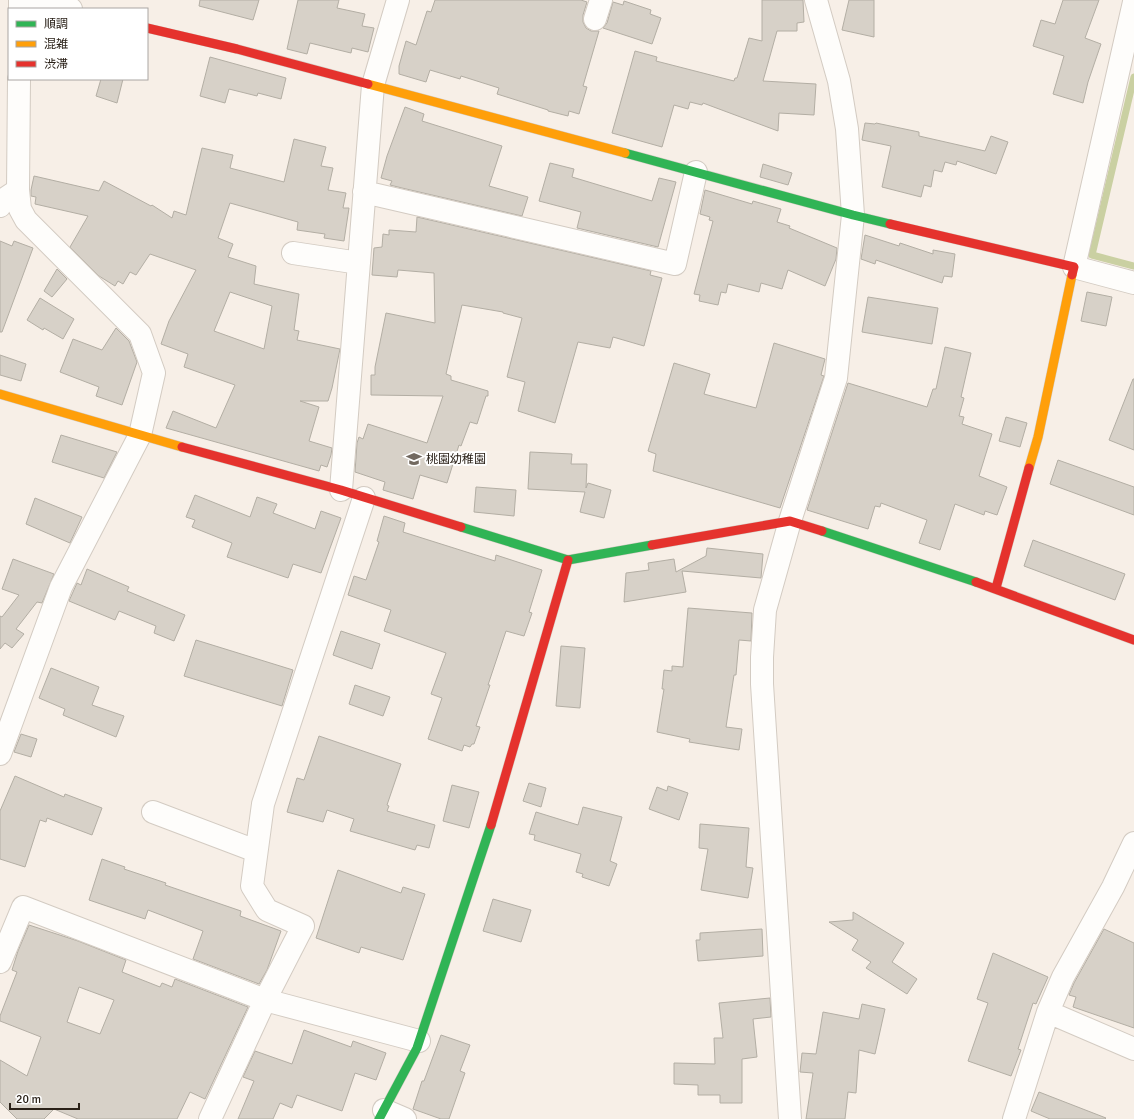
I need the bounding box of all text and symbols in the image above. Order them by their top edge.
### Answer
legend [8,8,148,80]
text: 順調 [44,17,68,32]
text: 混雑 [44,37,68,52]
text: 渋滞 [44,57,68,72]
school or university icon: 桃園幼稚園 [405,450,423,468]
place label: 桃園幼稚園 [426,452,486,467]
scale bar [10,1085,79,1111]
text: 20 m [16,1092,41,1107]

